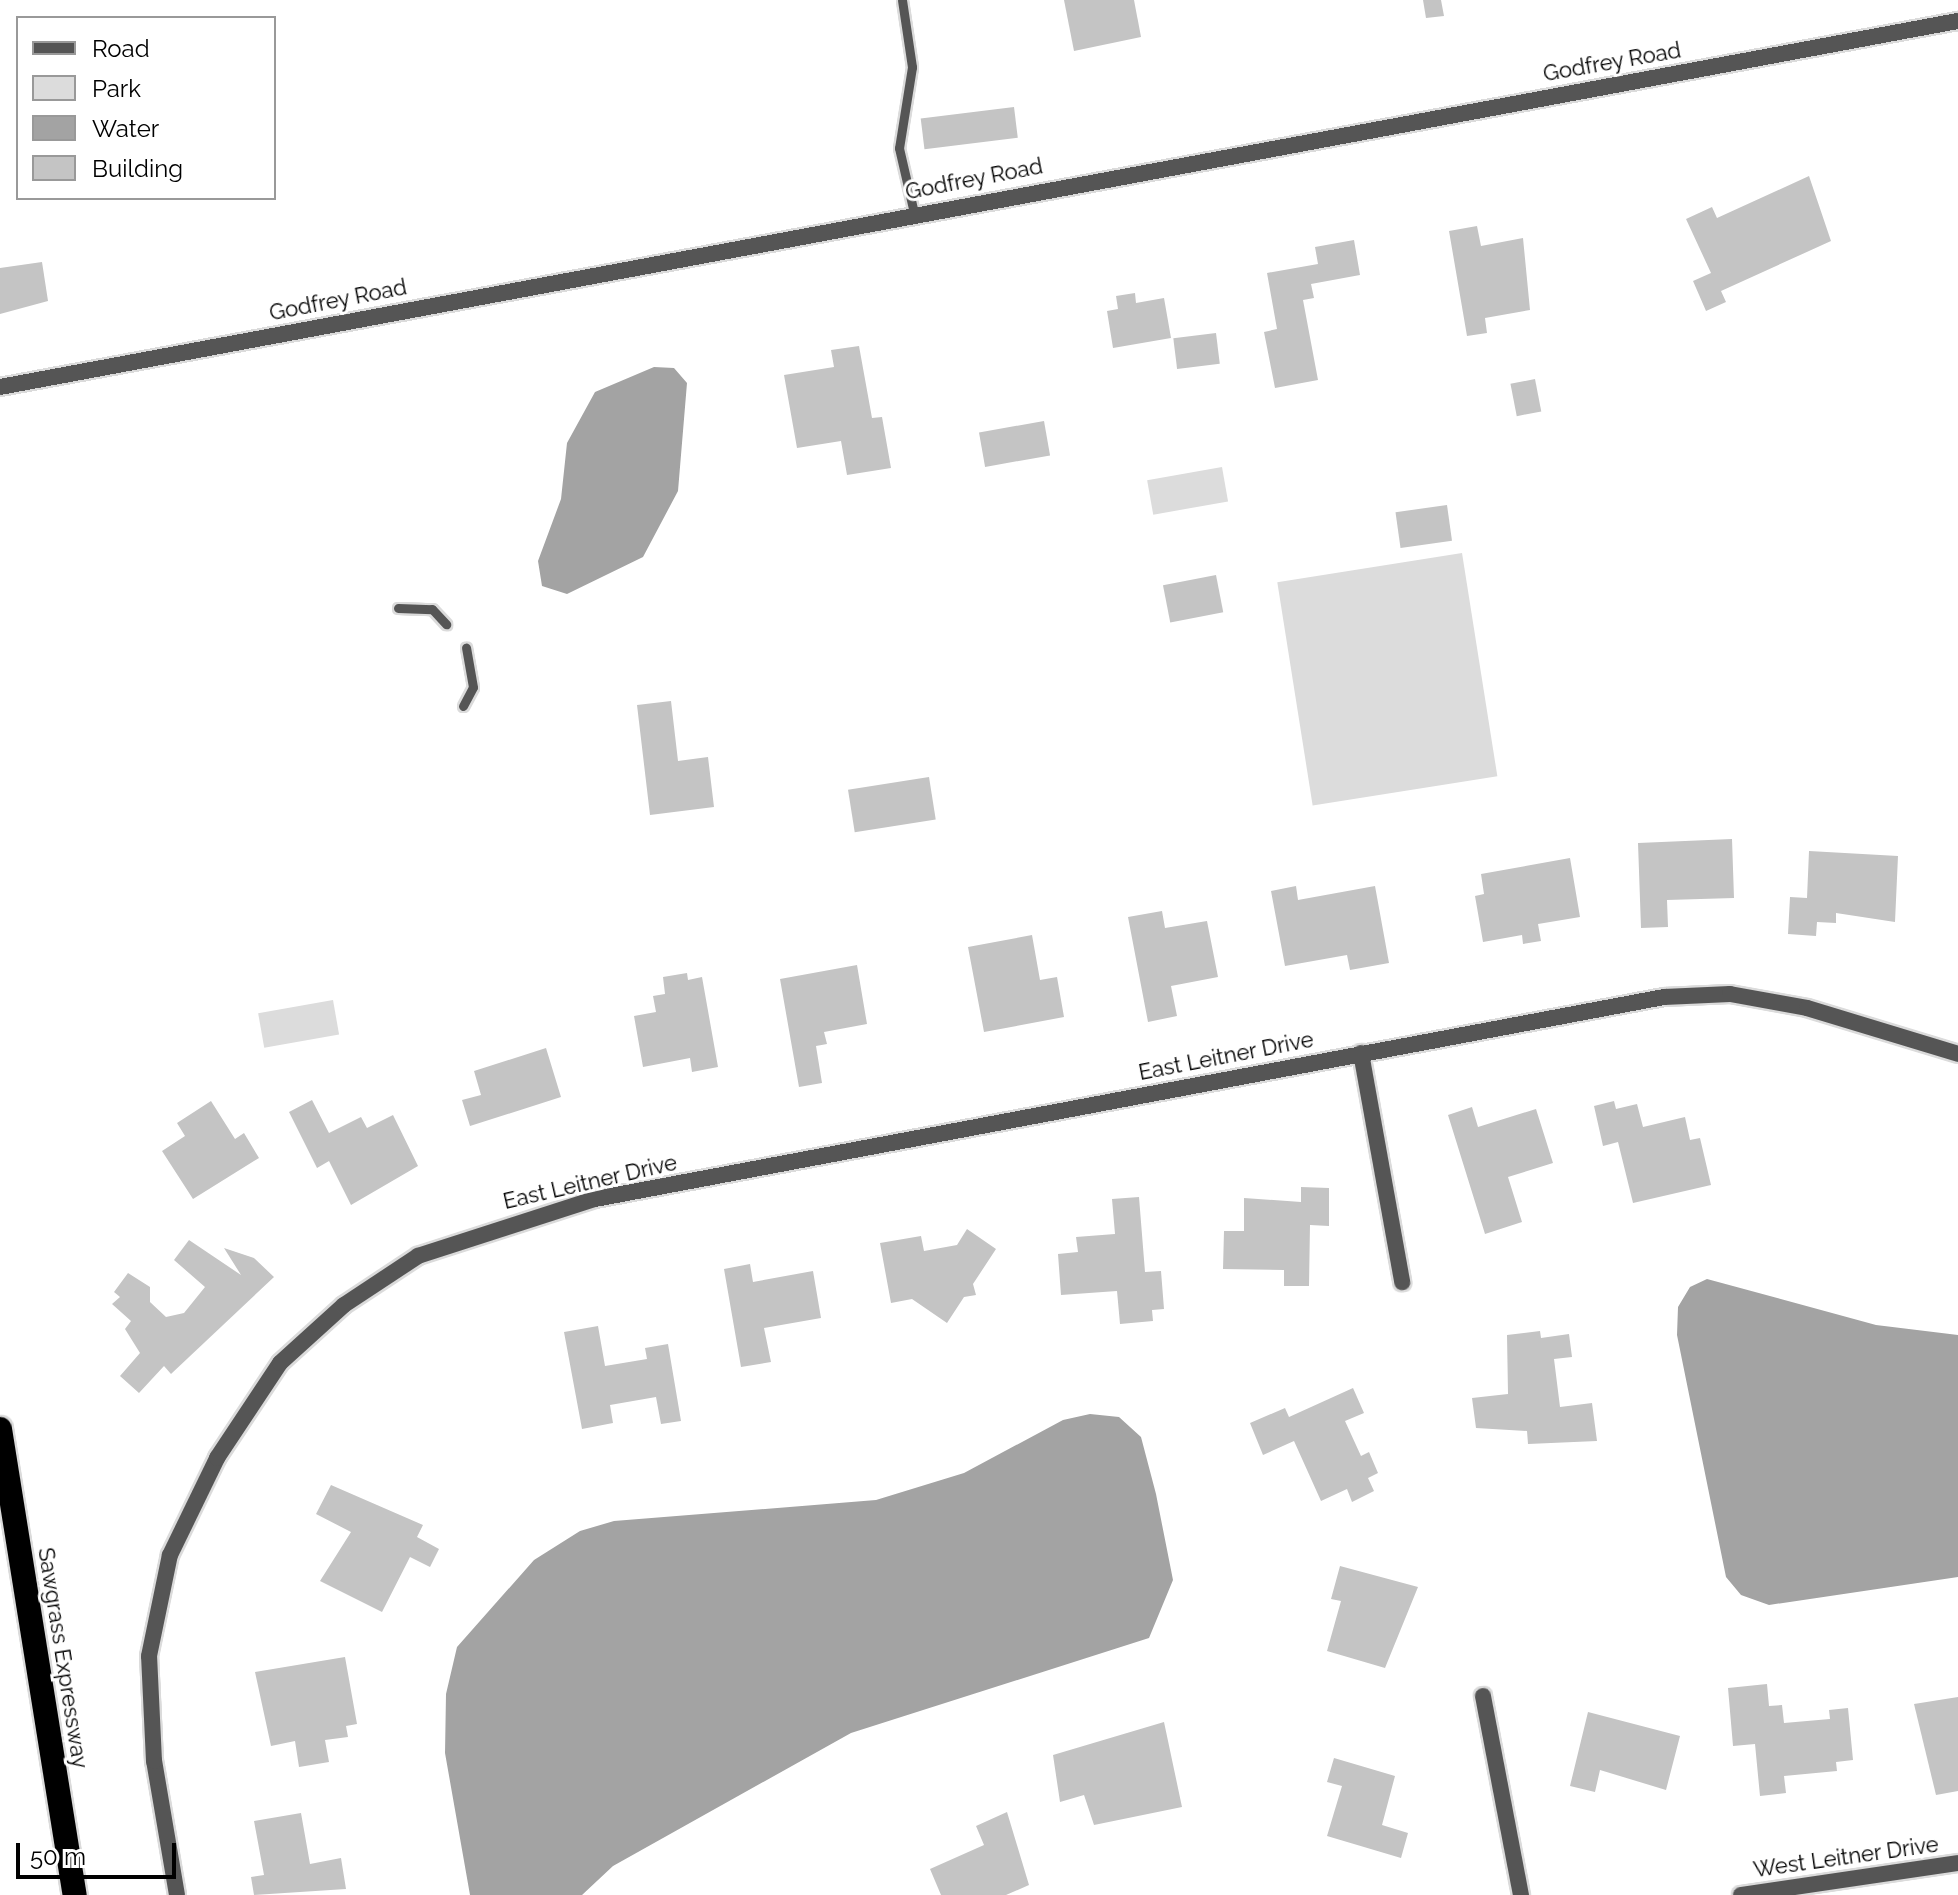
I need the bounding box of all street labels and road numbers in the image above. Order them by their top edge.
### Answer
street label: Godfrey Road [1541,37,1683,87]
street label: Godfrey Road [903,153,1045,205]
street label: Godfrey Road [267,274,409,326]
street label: East Leitner Drive [1136,1026,1316,1086]
street label: East Leitner Drive [500,1149,680,1215]
street label: Sawgrass Expressway [33,1546,93,1770]
street label: West Leitner Drive [1751,1831,1941,1883]

